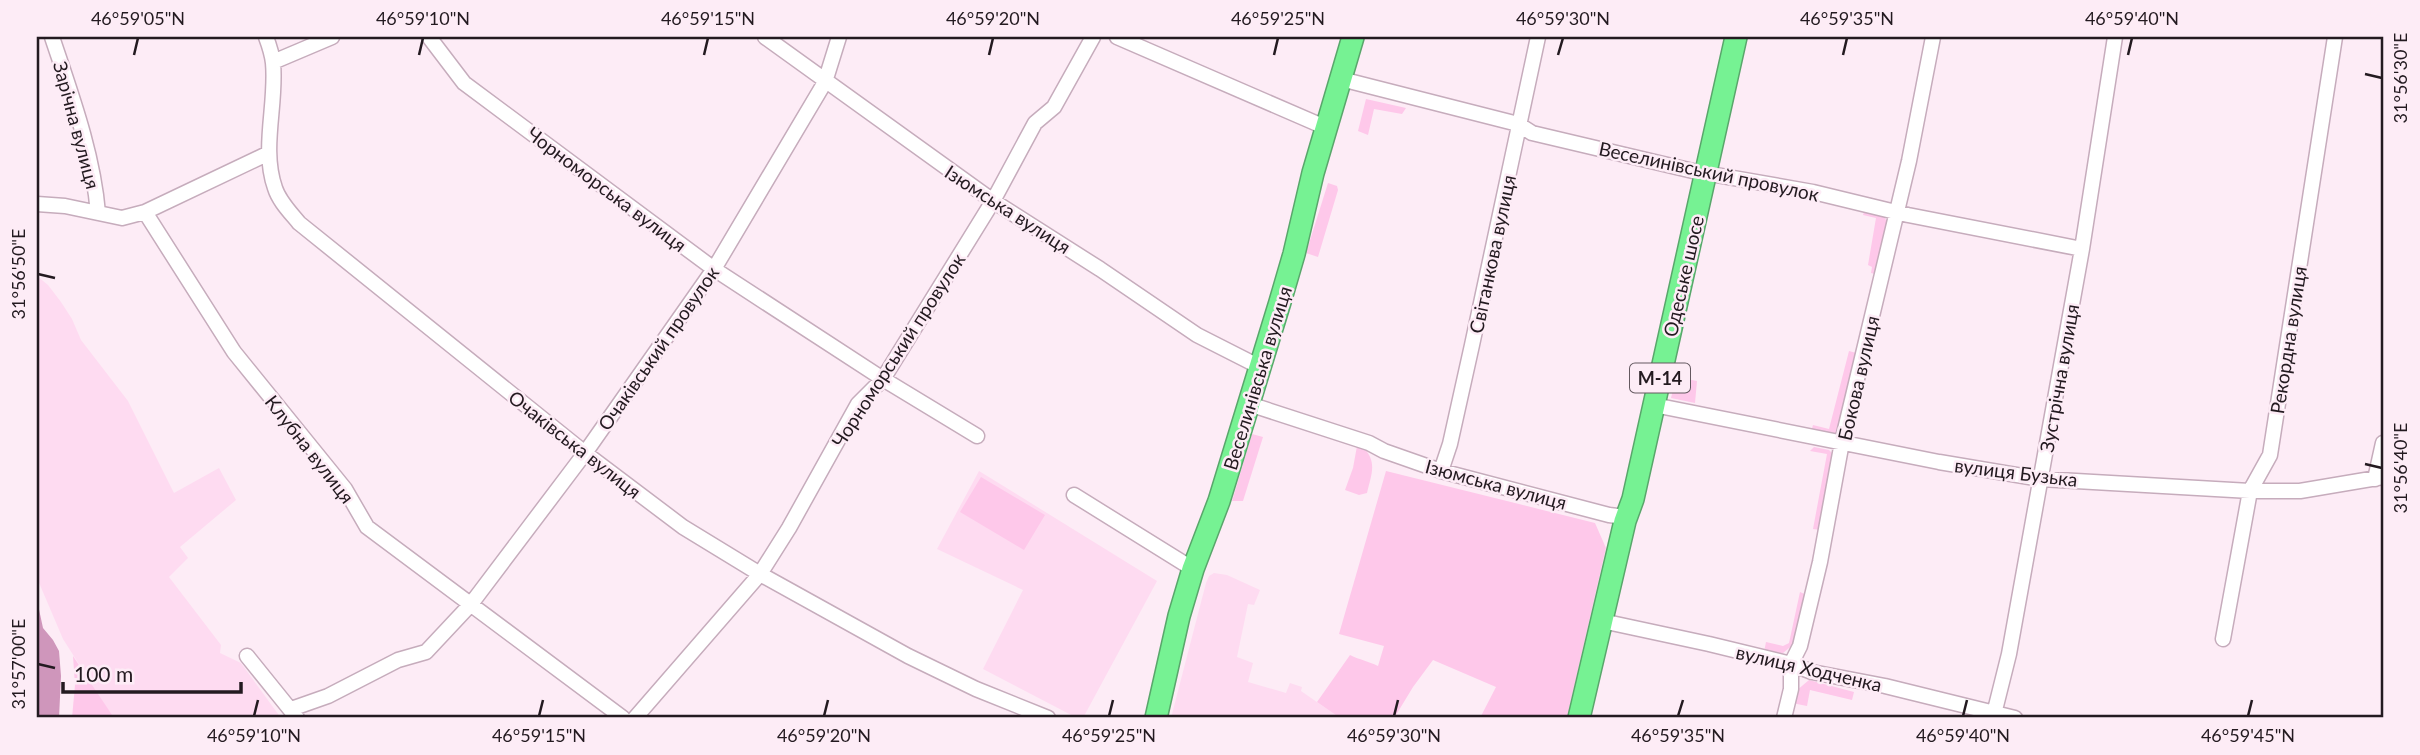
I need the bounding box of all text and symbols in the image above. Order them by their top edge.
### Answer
text: 46°59'05"N [91,7,185,29]
text: 46°59'10"N [376,7,470,29]
text: 46°59'15"N [661,7,755,29]
text: 46°59'20"N [946,7,1040,29]
text: 46°59'25"N [1231,7,1325,29]
text: 46°59'30"N [1516,7,1610,29]
text: 46°59'35"N [1800,7,1894,29]
text: 46°59'40"N [2085,7,2179,29]
text: 31°56'30"E [2389,33,2411,123]
street label: Зарічна вулиця [49,59,105,191]
street label: Чорноморська вулиця [523,122,691,256]
street label: Веселинівський провулок [1597,136,1821,206]
street label: Ізюмська вулиця [941,160,1075,258]
street label: Світанкова вулиця [1464,173,1520,335]
street label: Одеське шосе [1658,213,1708,339]
text: 31°56'50"E [7,229,29,319]
street label: Чорноморський провулок [827,249,969,451]
street label: Очаківський провулок [593,261,723,434]
street label: Рекордна вулиця [2265,265,2311,415]
street label: Веселинівська вулиця [1218,283,1296,473]
street label: Зустрічна вулиця [2035,302,2083,454]
street label: Бокова вулиця [1832,313,1884,443]
road number: М-14 [1630,364,1690,392]
street label: Очаківська вулиця [504,385,646,503]
street label: Клубна вулиця [261,390,359,508]
text: 31°56'40"E [2389,423,2411,513]
street label: вулиця Бузька [1953,453,2079,491]
street label: Ізюмська вулиця [1423,454,1569,514]
text: 31°57'00"E [7,619,29,709]
street label: вулиця Ходченка [1734,640,1884,696]
scale bar [63,650,242,694]
text: 100 m [74,661,133,686]
text: 46°59'10"N [207,724,301,746]
text: 46°59'15"N [492,724,586,746]
text: 46°59'20"N [777,724,871,746]
text: 46°59'25"N [1062,724,1156,746]
text: 46°59'30"N [1347,724,1441,746]
text: 46°59'35"N [1631,724,1725,746]
text: 46°59'40"N [1916,724,2010,746]
text: 46°59'45"N [2201,724,2295,746]

